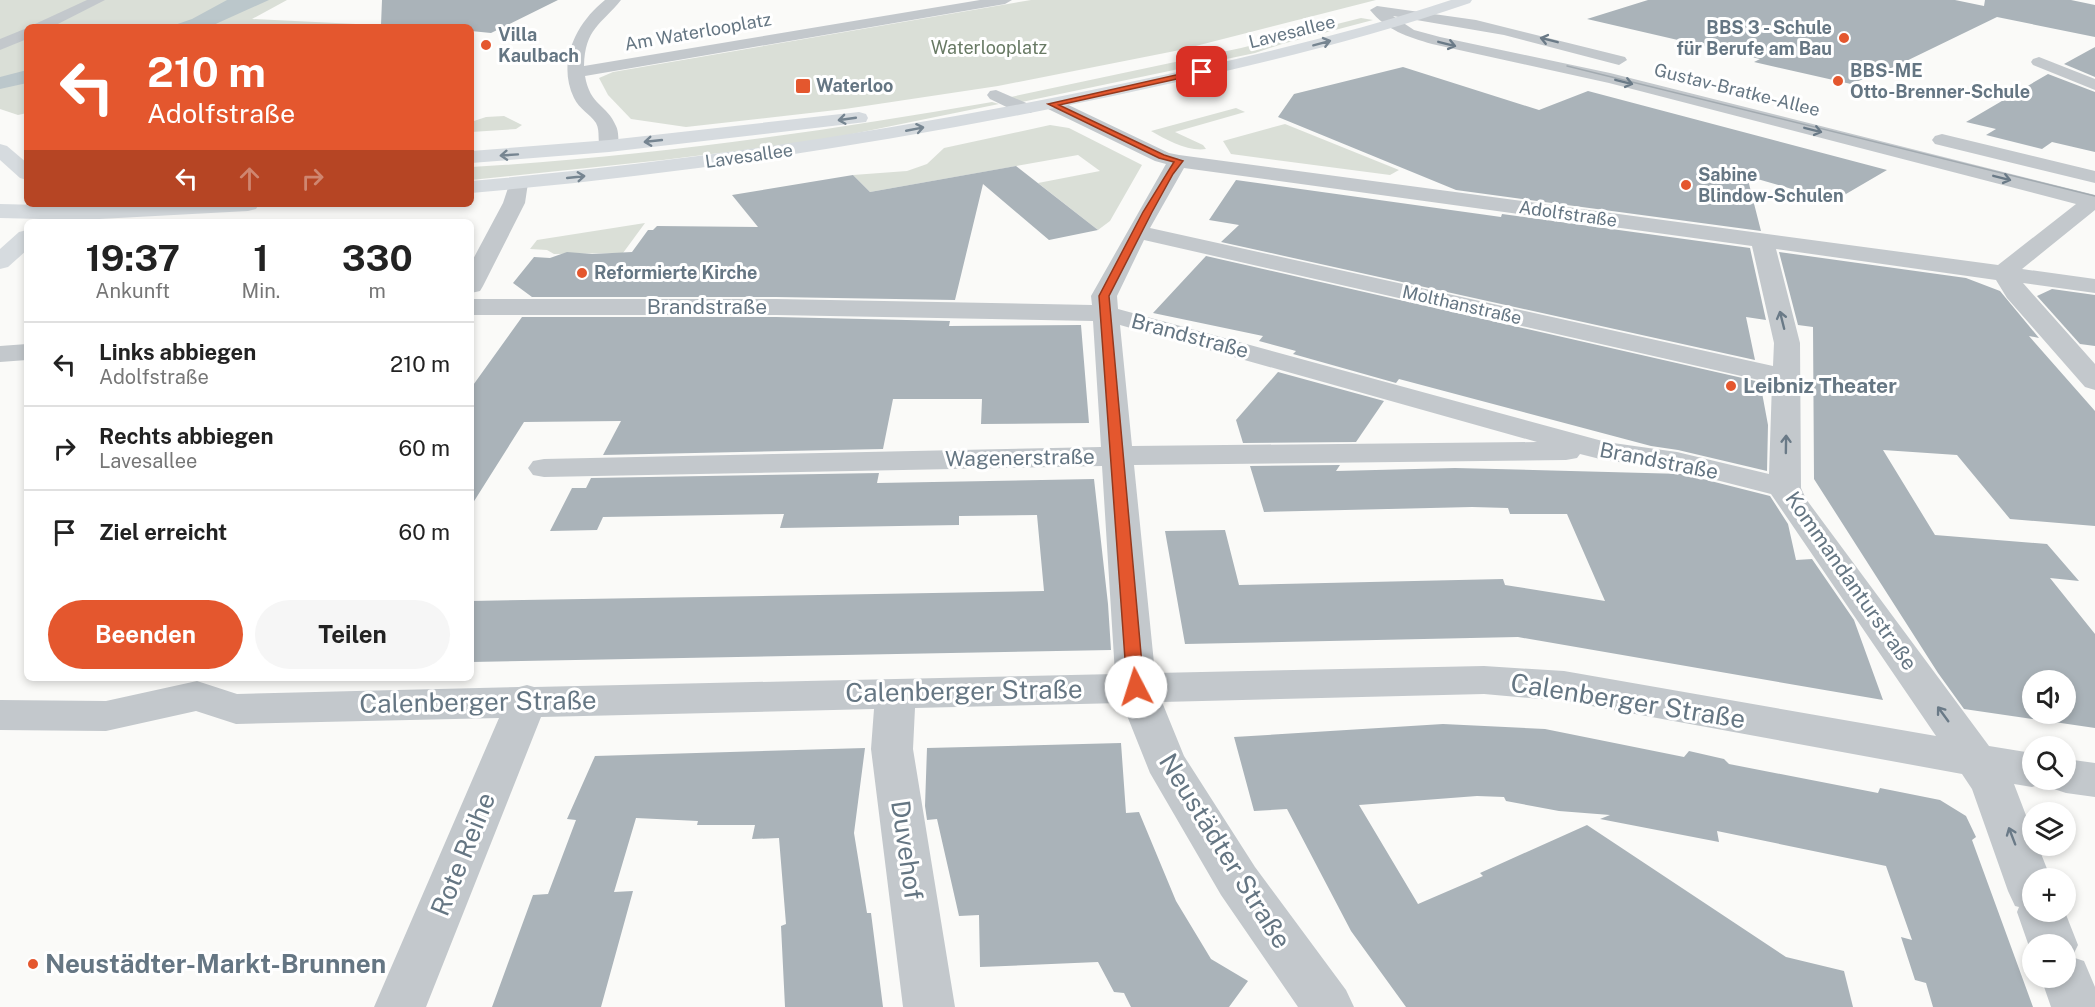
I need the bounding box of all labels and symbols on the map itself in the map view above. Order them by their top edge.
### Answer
street label: Am Waterlooplatz [623,8,773,55]
street label: Lavesallee [1246,11,1337,52]
place label: BBS 3 - Schule für Berufe am Bau [1677,17,1832,59]
place label: Villa Kaulbach [498,24,579,66]
marker: BBS 3 - Schule für Berufe am Bau [1837,31,1851,45]
one-way arrow [1540,34,1559,46]
one-way arrow [1312,36,1331,48]
park label: Waterlooplatz [931,37,1047,58]
marker: Villa Kaulbach [479,38,493,52]
one-way arrow [1437,38,1456,50]
pin [1176,46,1227,97]
street label: Gustav-Bratke-Allee [1652,59,1822,120]
place label: BBS-ME Otto-Brenner-Schule [1850,60,2030,102]
marker: BBS-ME Otto-Brenner-Schule [1831,74,1845,88]
place label: Waterloo [816,75,893,96]
one-way arrow [1614,76,1633,88]
marker: Waterloo [794,77,812,95]
one-way arrow [838,114,858,125]
one-way arrow [904,123,924,134]
one-way arrow [1803,125,1822,137]
one-way arrow [644,136,664,147]
street label: Lavesallee [704,139,794,172]
one-way arrow [500,149,520,160]
place label: Sabine Blindow-Schulen [1698,164,1844,206]
one-way arrow [566,171,585,182]
one-way arrow [1992,173,2011,185]
marker: Sabine Blindow-Schulen [1679,178,1693,192]
street label: Adolfstraße [1518,196,1618,231]
place label: Reformierte Kirche [594,262,757,283]
marker: Reformierte Kirche [575,266,589,280]
street label: Molthanstraße [1400,281,1524,328]
street label: Brandstraße [647,294,767,319]
street label: Brandstraße [1129,308,1252,363]
one-way arrow [1775,311,1787,330]
place label: Leibniz Theater [1743,373,1897,398]
marker: Leibniz Theater [1724,379,1738,393]
one-way arrow [1780,434,1791,454]
street label: Brandstraße [1598,437,1721,484]
street label: Wagenerstraße [945,444,1095,471]
street label: Kommandanturstraße [1780,487,1923,675]
position arrow [1104,655,1168,719]
street label: Calenberger Straße [1509,667,1748,734]
street label: Calenberger Straße [845,673,1083,708]
street label: Calenberger Straße [359,684,597,719]
one-way arrow [1937,707,1950,723]
street label: Neustädter Straße [1153,747,1298,954]
street label: Rote Reihe [424,788,501,920]
street label: Duvehof [885,798,930,902]
one-way arrow [2005,827,2016,846]
place label: Neustädter-Markt-Brunnen [45,948,386,979]
marker: Neustädter-Markt-Brunnen [26,957,40,971]

